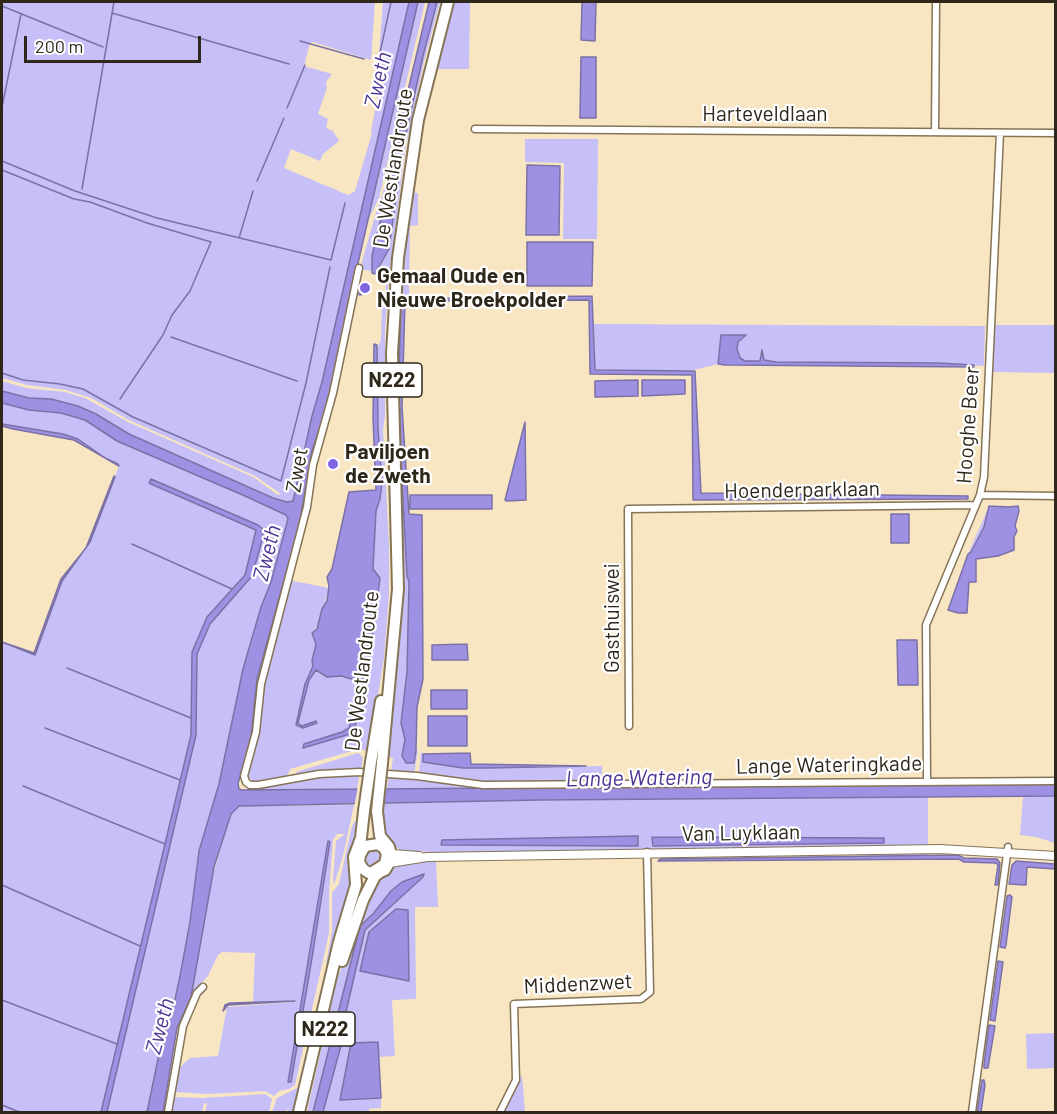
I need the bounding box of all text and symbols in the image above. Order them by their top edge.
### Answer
scale bar [27,24,204,62]
text: 200 m [35,35,83,57]
water label: Zweth [359,49,397,111]
street label: De Westlandroute [368,86,418,250]
street label: Harteveldlaan [702,101,828,127]
place label: Gemaal Oude en Nieuwe Broekpolder [377,263,566,313]
marker: Gemaal Oude en Nieuwe Broekpolder [358,281,372,295]
road number: N222 [362,363,422,397]
street label: Hooghe Beer [951,365,985,485]
place label: Paviljoen de Zweth [345,439,431,489]
street label: Zwet [281,446,313,494]
marker: Paviljoen de Zweth [326,457,340,471]
street label: Hoenderparklaan [724,476,880,504]
water label: Zweth [247,522,287,584]
street label: Gasthuiswei [599,563,625,673]
street label: De Westlandroute [340,589,384,753]
street label: Lange Wateringkade [736,751,922,779]
water label: Lange Watering [565,764,713,792]
street label: Van Luyklaan [681,819,801,847]
street label: Middenzwet [523,969,633,999]
water label: Zweth [140,995,180,1057]
road number: N222 [295,1012,355,1046]

